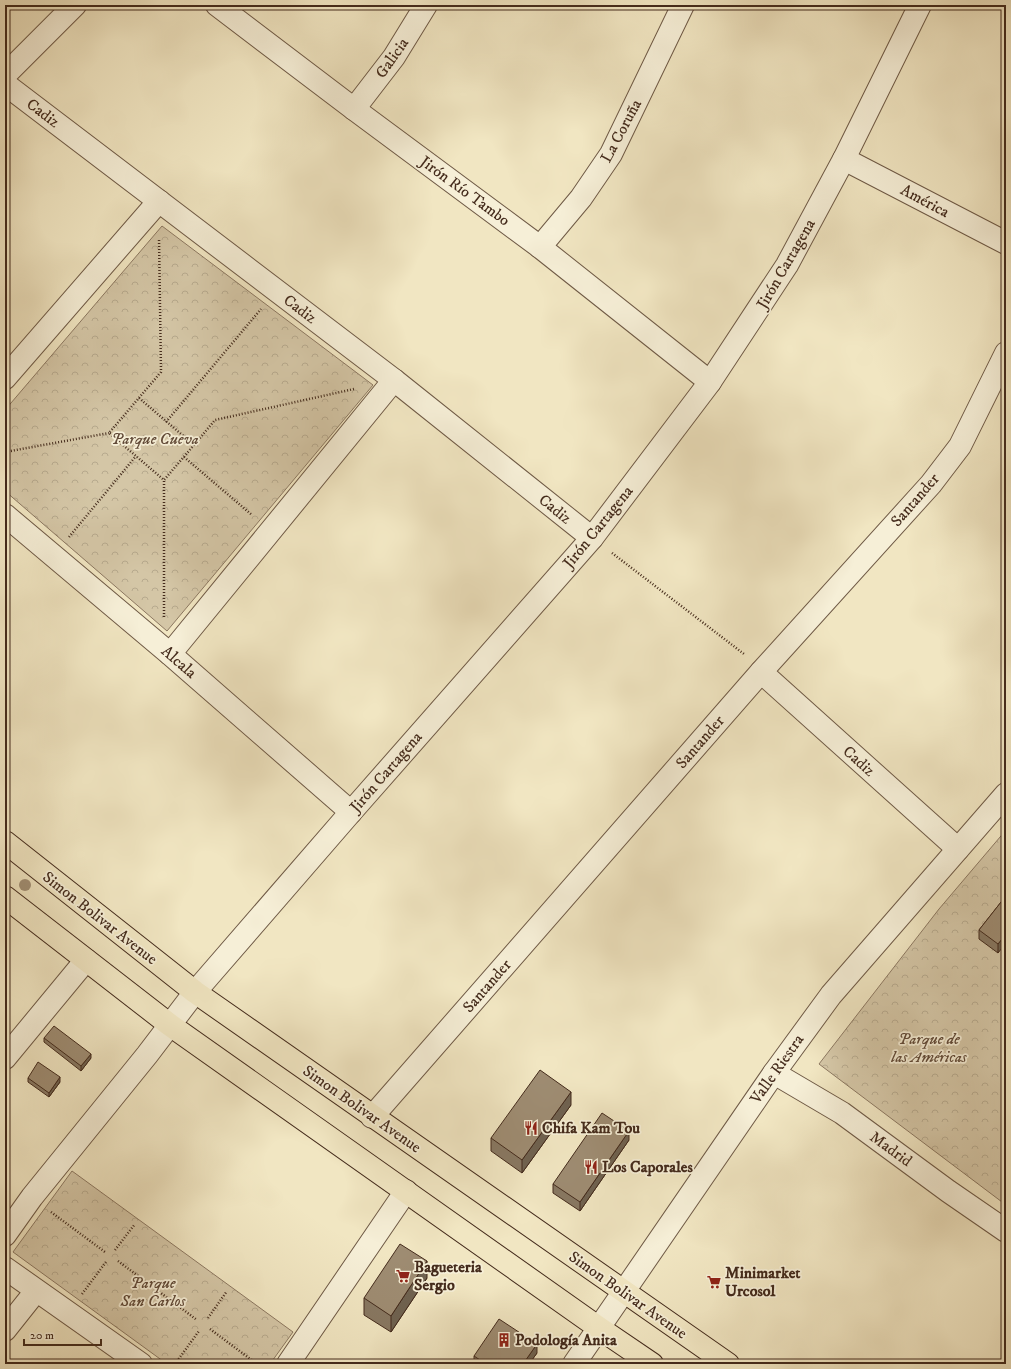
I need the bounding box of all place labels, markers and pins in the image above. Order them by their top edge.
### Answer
place label: Chifa Kam Tou [542,1118,640,1138]
restaurant icon: Chifa Kam Tou [523,1120,539,1136]
place label: Los Caporales [602,1157,693,1177]
restaurant icon: Los Caporales [583,1159,599,1175]
place label: Bagueteria Sergio [414,1257,483,1295]
place label: Minimarket Urcosol [725,1263,801,1301]
supermarket icon: Bagueteria Sergio [395,1268,411,1284]
supermarket icon: Minimarket Urcosol [706,1274,722,1290]
place label: Podología Anita [515,1330,618,1350]
building icon: Podología Anita [496,1332,512,1348]

